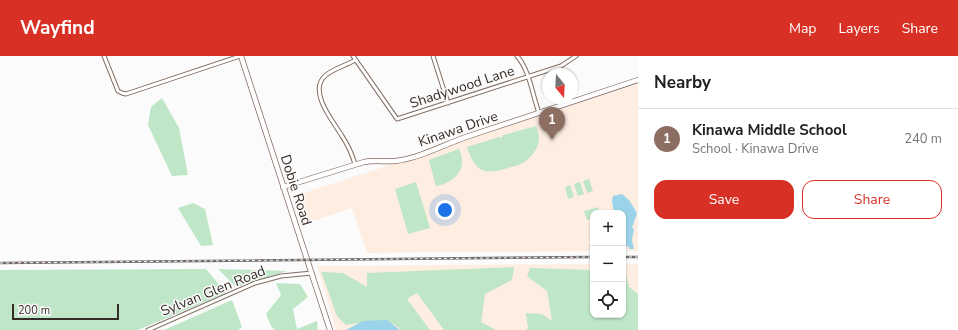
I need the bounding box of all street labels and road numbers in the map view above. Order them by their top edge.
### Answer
street label: Shadywood Lane [407,61,517,113]
street label: Kinawa Drive [416,106,500,152]
street label: Dobie Road [276,152,316,228]
street label: Sylvan Glen Road [158,261,268,321]

